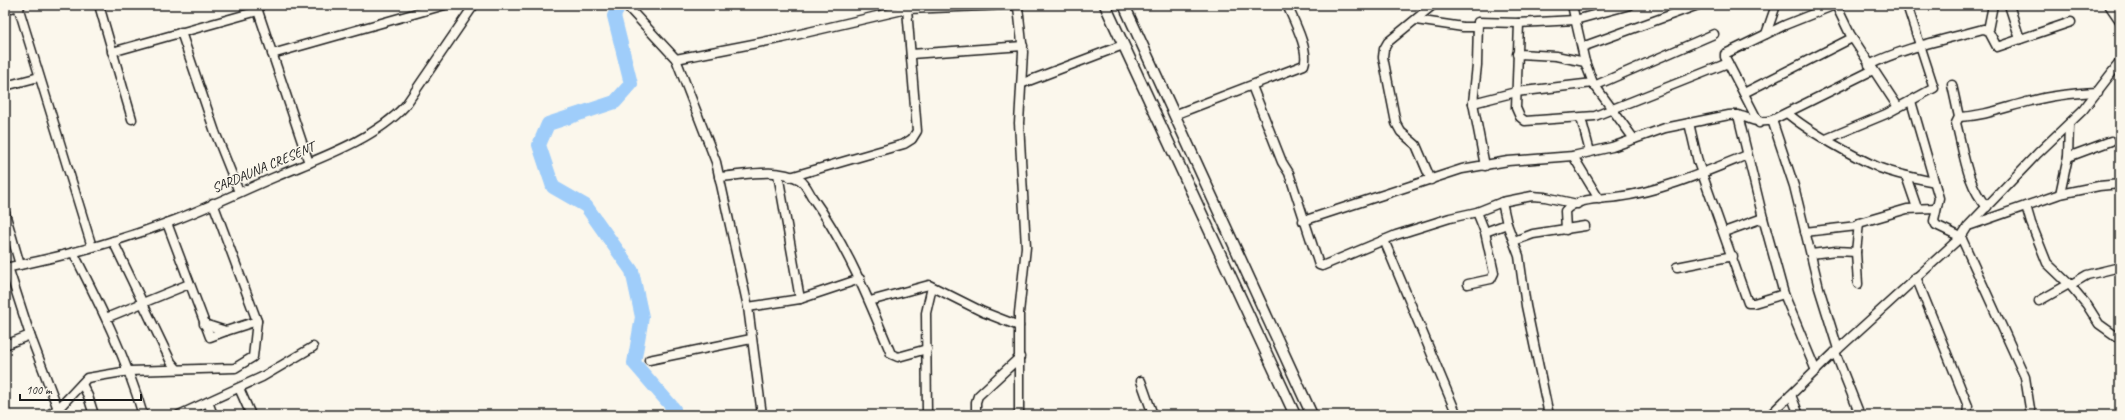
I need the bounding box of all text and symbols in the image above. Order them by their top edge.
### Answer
street label: SARDAUNA CRESENT [209,137,320,197]
scale bar [20,376,141,402]
text: 100 m [26,382,53,398]

